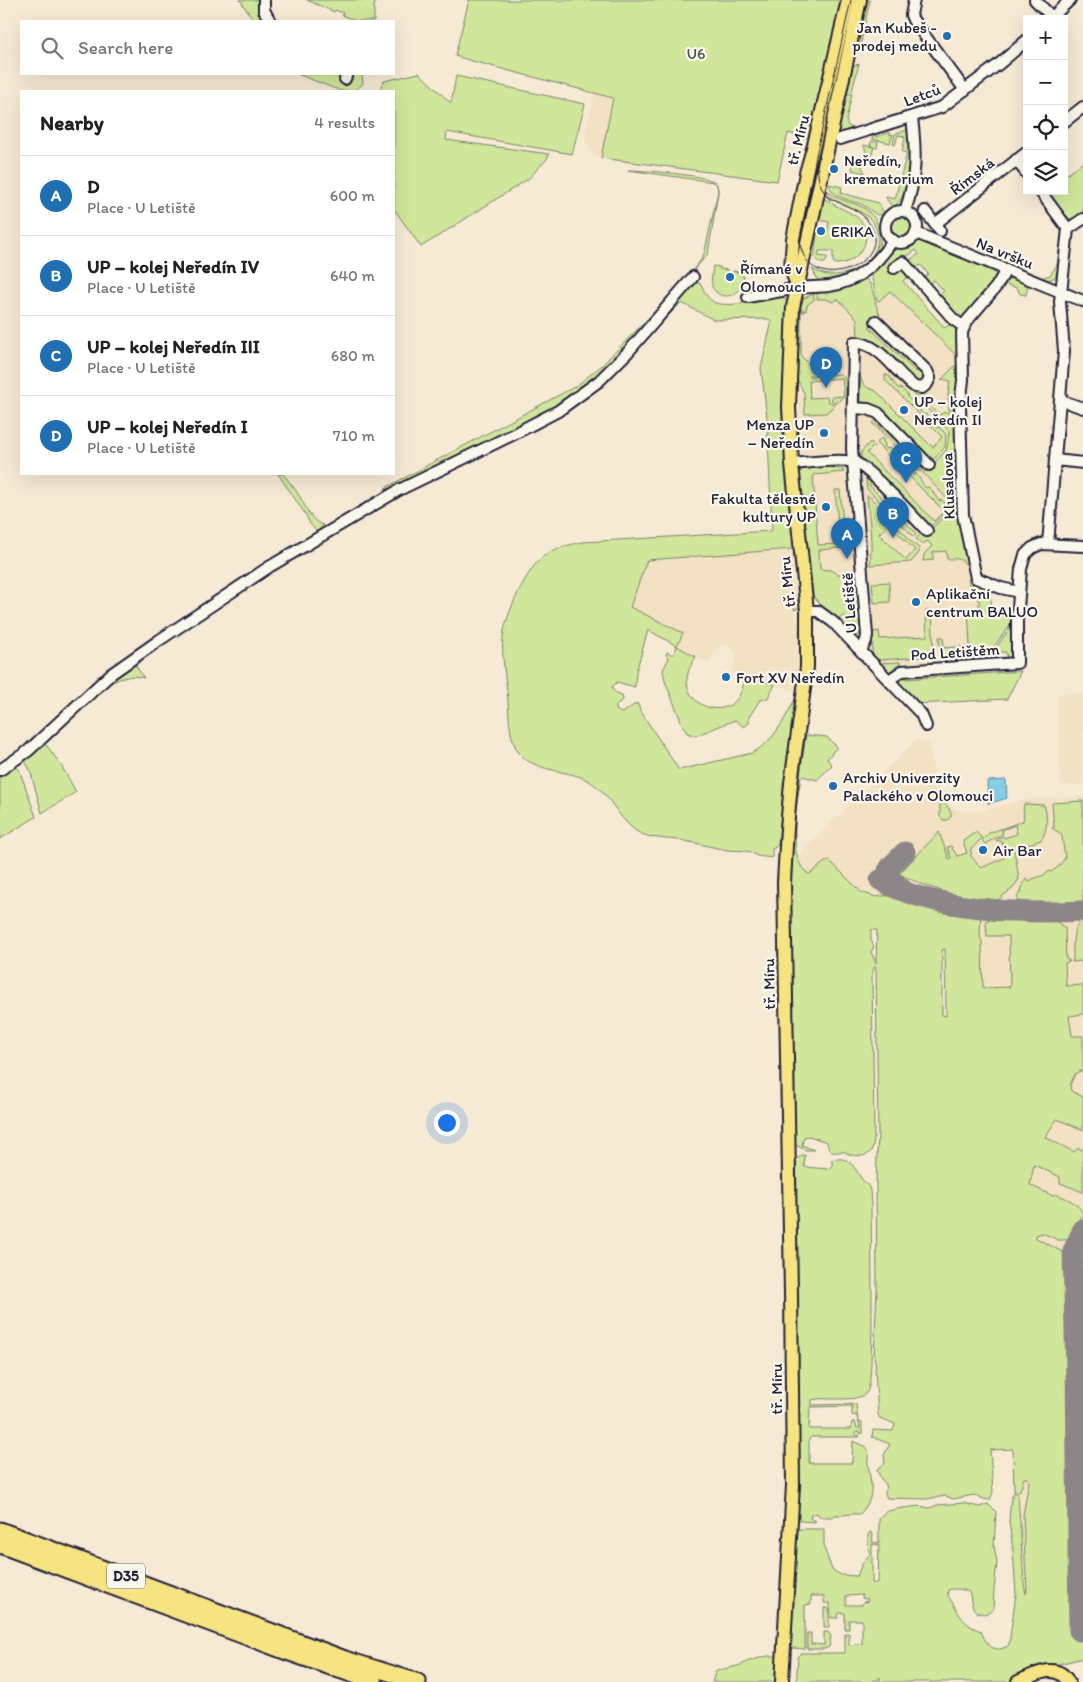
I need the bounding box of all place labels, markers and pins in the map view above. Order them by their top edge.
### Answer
place label: Jan Kubeš - prodej medu [852,18,937,55]
marker: Jan Kubeš - prodej medu [941,30,953,42]
place label: Neředín, krematorium [844,151,934,188]
marker: Neředín, krematorium [828,163,840,175]
place label: ERIKA [831,222,874,241]
marker: ERIKA [815,225,827,237]
place label: Římané v Olomouci [740,259,806,296]
marker: Římané v Olomouci [724,271,736,283]
pin: D [810,347,842,388]
place label: UP – kolej Neředín II [914,392,982,429]
marker: UP – kolej Neředín II [898,404,910,416]
place label: Menza UP – Neředín [746,415,814,452]
marker: Menza UP – Neředín [818,427,830,439]
pin: C [890,442,922,483]
place label: Fakulta tělesné kultury UP [711,489,816,526]
pin: B [877,497,909,538]
marker: Fakulta tělesné kultury UP [820,501,832,513]
pin: A [831,518,863,559]
place label: Aplikační centrum BALUO [926,584,1038,621]
marker: Aplikační centrum BALUO [910,596,922,608]
place label: Fort XV Neředín [736,668,845,687]
marker: Fort XV Neředín [720,671,732,683]
place label: Archiv Univerzity Palackého v Olomouci [843,768,993,805]
marker: Archiv Univerzity Palackého v Olomouci [827,780,839,792]
place label: Air Bar [993,841,1042,860]
marker: Air Bar [977,844,989,856]

